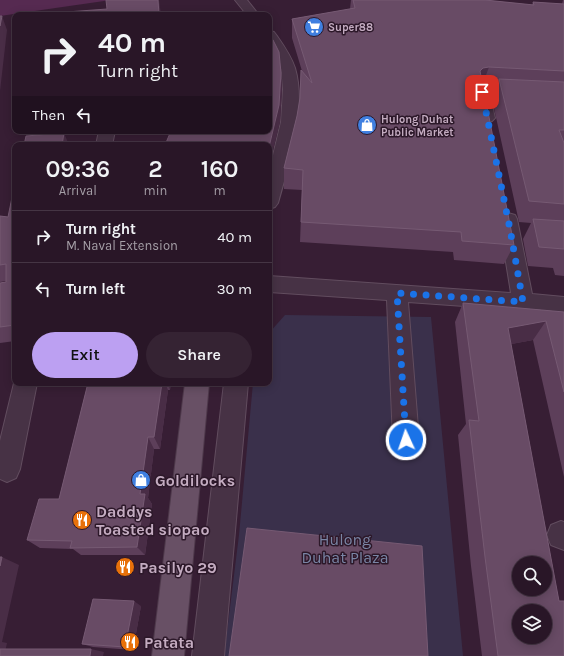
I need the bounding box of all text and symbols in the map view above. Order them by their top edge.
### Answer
supermarket icon: Super88 [303,16,325,38]
place label: Super88 [328,21,373,34]
text: 40 m [98,26,166,59]
icon: right [32,28,84,80]
text: Turn right [98,60,178,82]
pin [465,75,499,109]
icon: arrive [471,81,493,103]
icon: left [73,104,95,126]
text: Then [32,106,65,124]
place label: Hulong Duhat Public Market [381,113,454,139]
shop icon: Hulong Duhat Public Market [356,114,378,136]
text: 09:36 [45,155,110,183]
text: 2 [148,155,163,183]
text: 160 [201,155,239,183]
text: Arrival [59,183,97,198]
text: min [144,183,167,198]
text: m [214,183,226,198]
text: Turn right [66,220,136,238]
icon: right [32,226,54,248]
text: 40 m [217,228,252,246]
text: M. Naval Extension [66,238,178,253]
icon: left [32,278,54,300]
text: Turn left [66,280,125,298]
text: 30 m [217,280,252,298]
button: Exit [32,332,138,378]
button: Share [146,332,252,378]
position arrow [385,419,427,461]
shop icon: Goldilocks [130,469,152,491]
place label: Goldilocks [155,471,235,490]
place label: Daddys Toasted siopao [96,502,210,539]
restaurant icon: Daddys Toasted siopao [71,509,93,531]
park label: Hulong Duhat Plaza [301,530,389,567]
restaurant icon: Pasilyo 29 [114,556,136,578]
map controls [512,556,552,644]
button: search [512,556,552,596]
place label: Pasilyo 29 [139,558,217,577]
button: layers [512,604,552,644]
restaurant icon: Patata [119,631,141,653]
place label: Patata [144,633,194,652]

